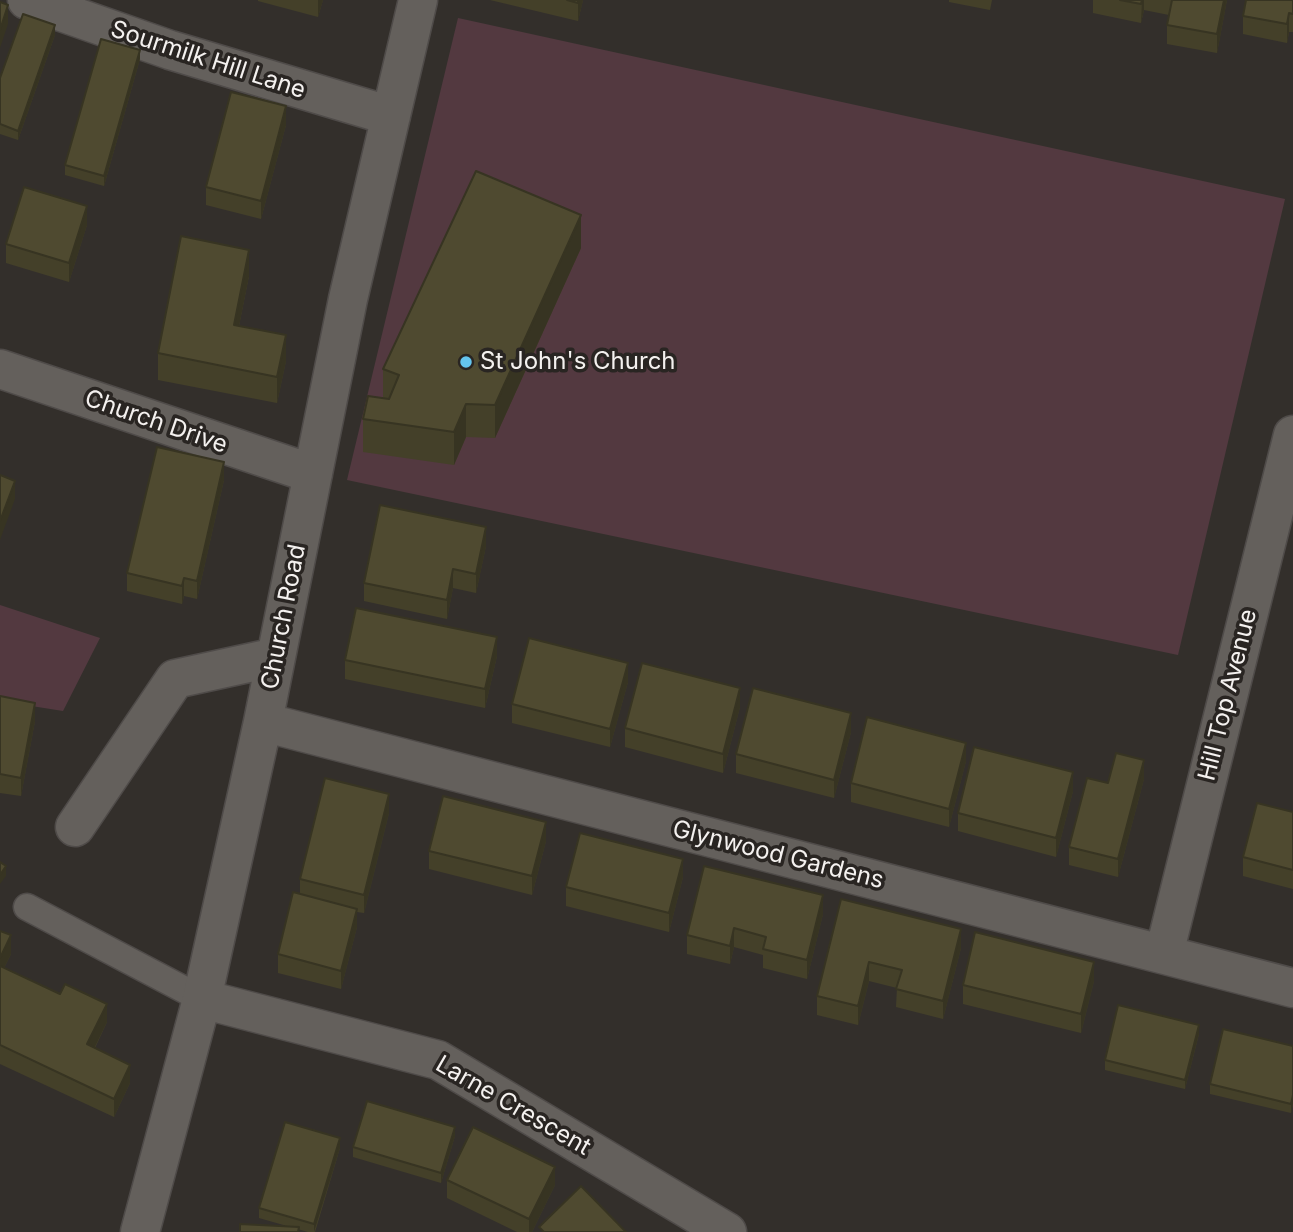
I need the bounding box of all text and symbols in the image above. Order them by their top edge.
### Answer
street label: Sourmilk Hill Lane [107,15,309,105]
place label: St John's Church [480,348,676,376]
marker: St John's Church [458,354,474,370]
street label: Church Drive [81,384,231,460]
street label: Church Road [256,542,312,692]
street label: Hill Top Avenue [1193,606,1263,784]
street label: Glynwood Gardens [669,815,887,895]
street label: Larne Crescent [430,1050,596,1162]

